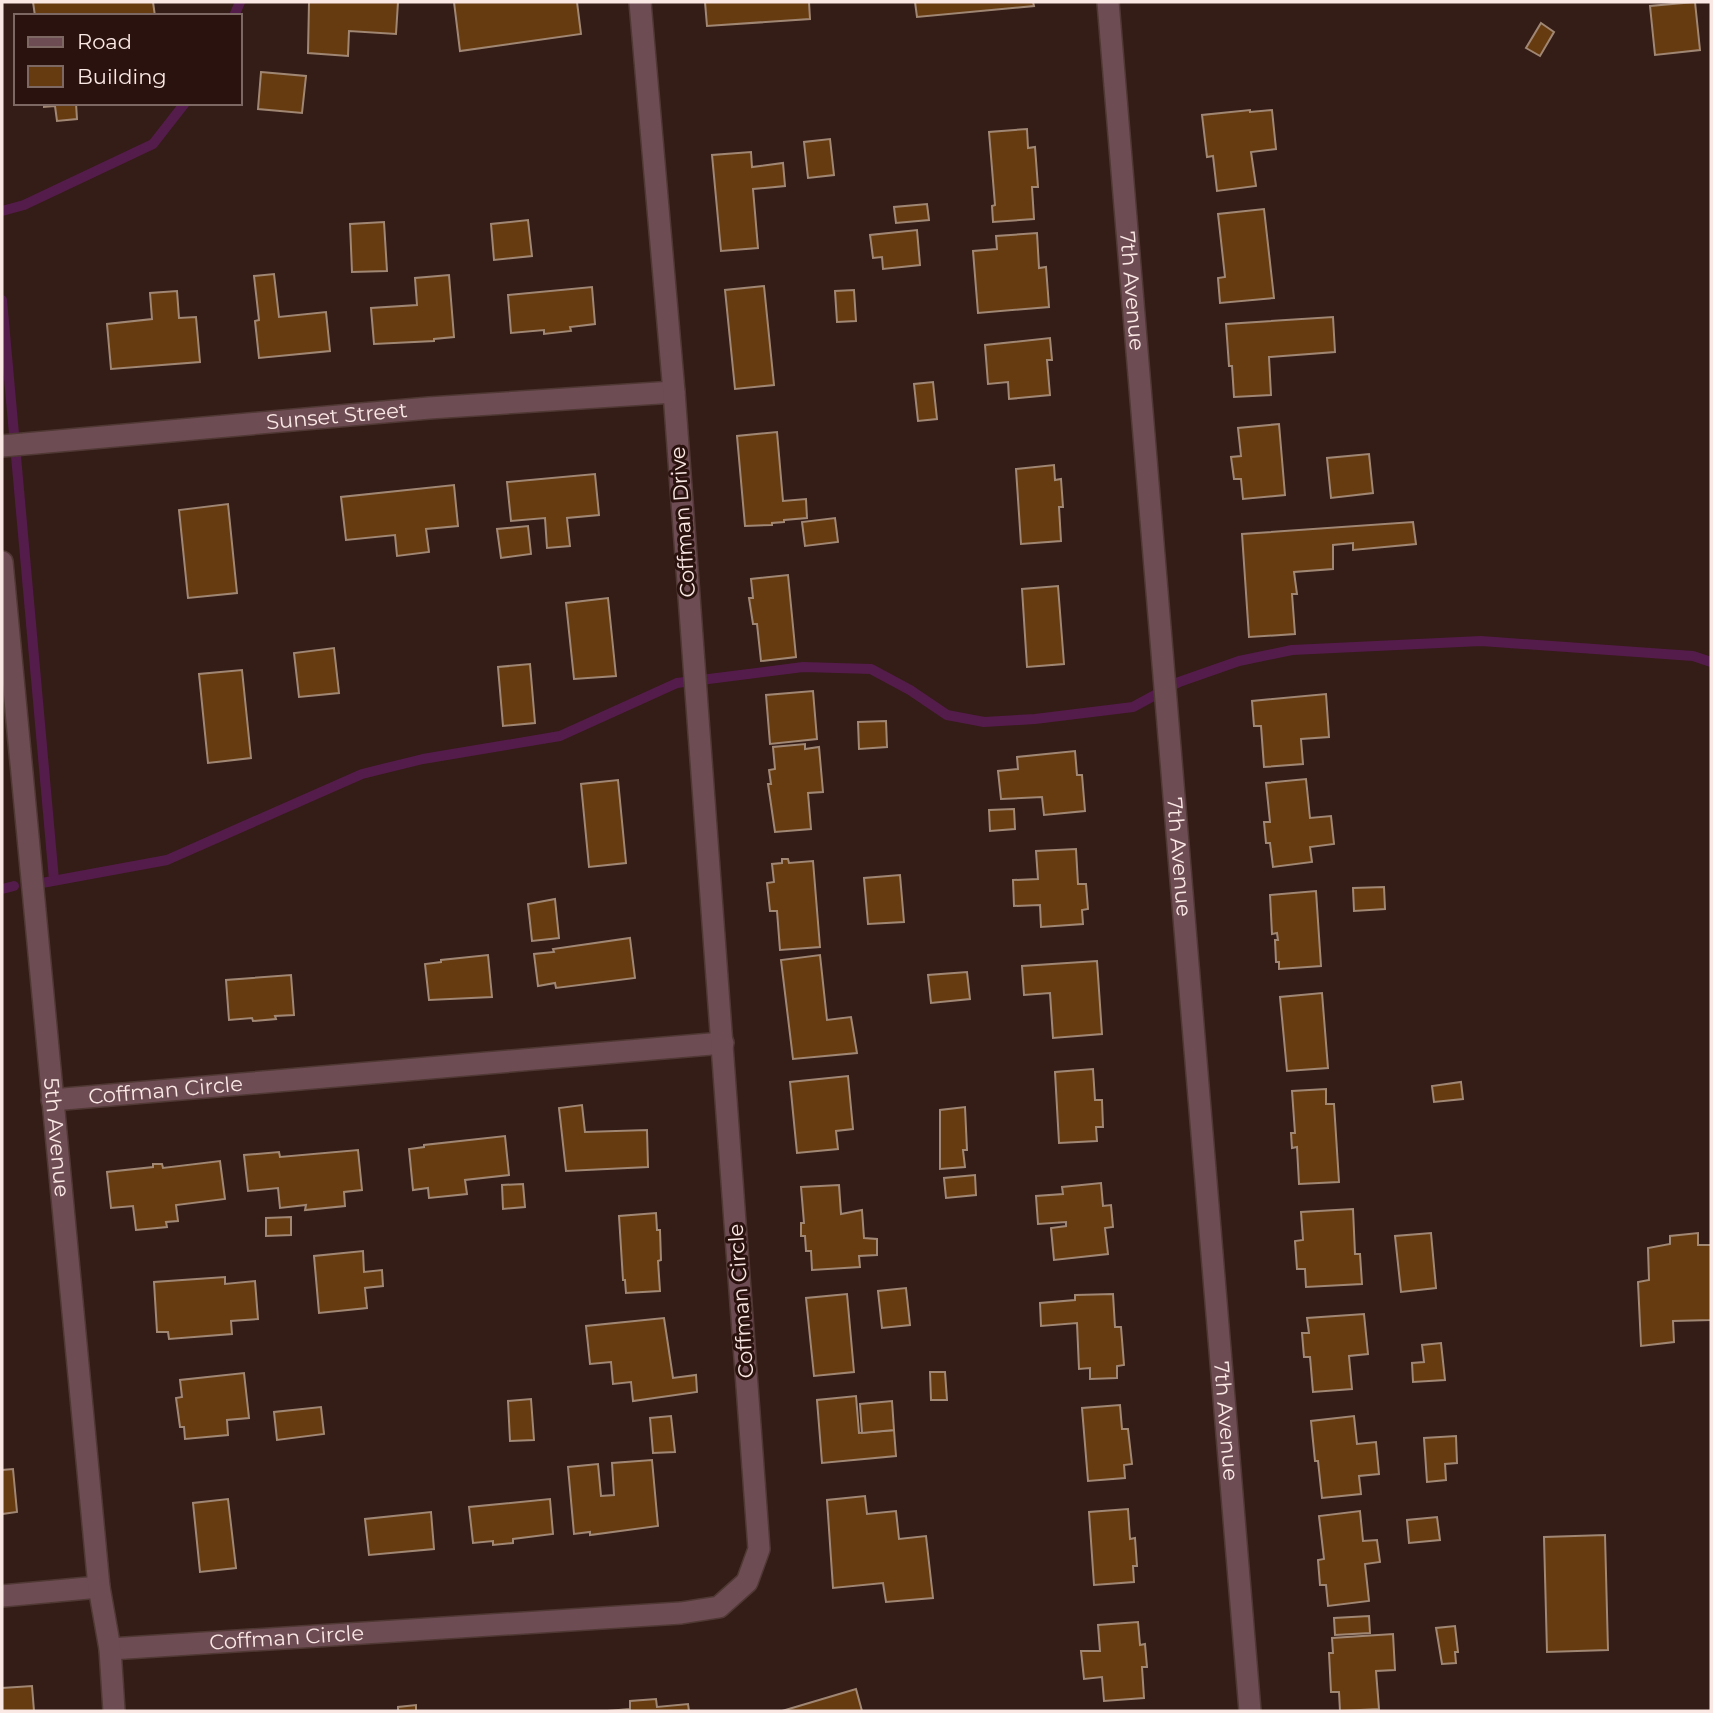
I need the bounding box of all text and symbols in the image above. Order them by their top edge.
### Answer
legend [14,14,242,105]
text: Road [77,29,132,54]
text: Building [77,64,167,89]
street label: 7th Avenue [1115,230,1150,352]
street label: Sunset Street [265,397,408,434]
street label: Coffman Drive [665,446,700,598]
street label: 7th Avenue [1162,796,1197,918]
street label: Coffman Circle [87,1071,244,1109]
street label: 5th Avenue [39,1077,75,1198]
street label: Coffman Circle [723,1223,758,1379]
street label: 7th Avenue [1209,1360,1244,1482]
street label: Coffman Circle [208,1620,365,1655]

